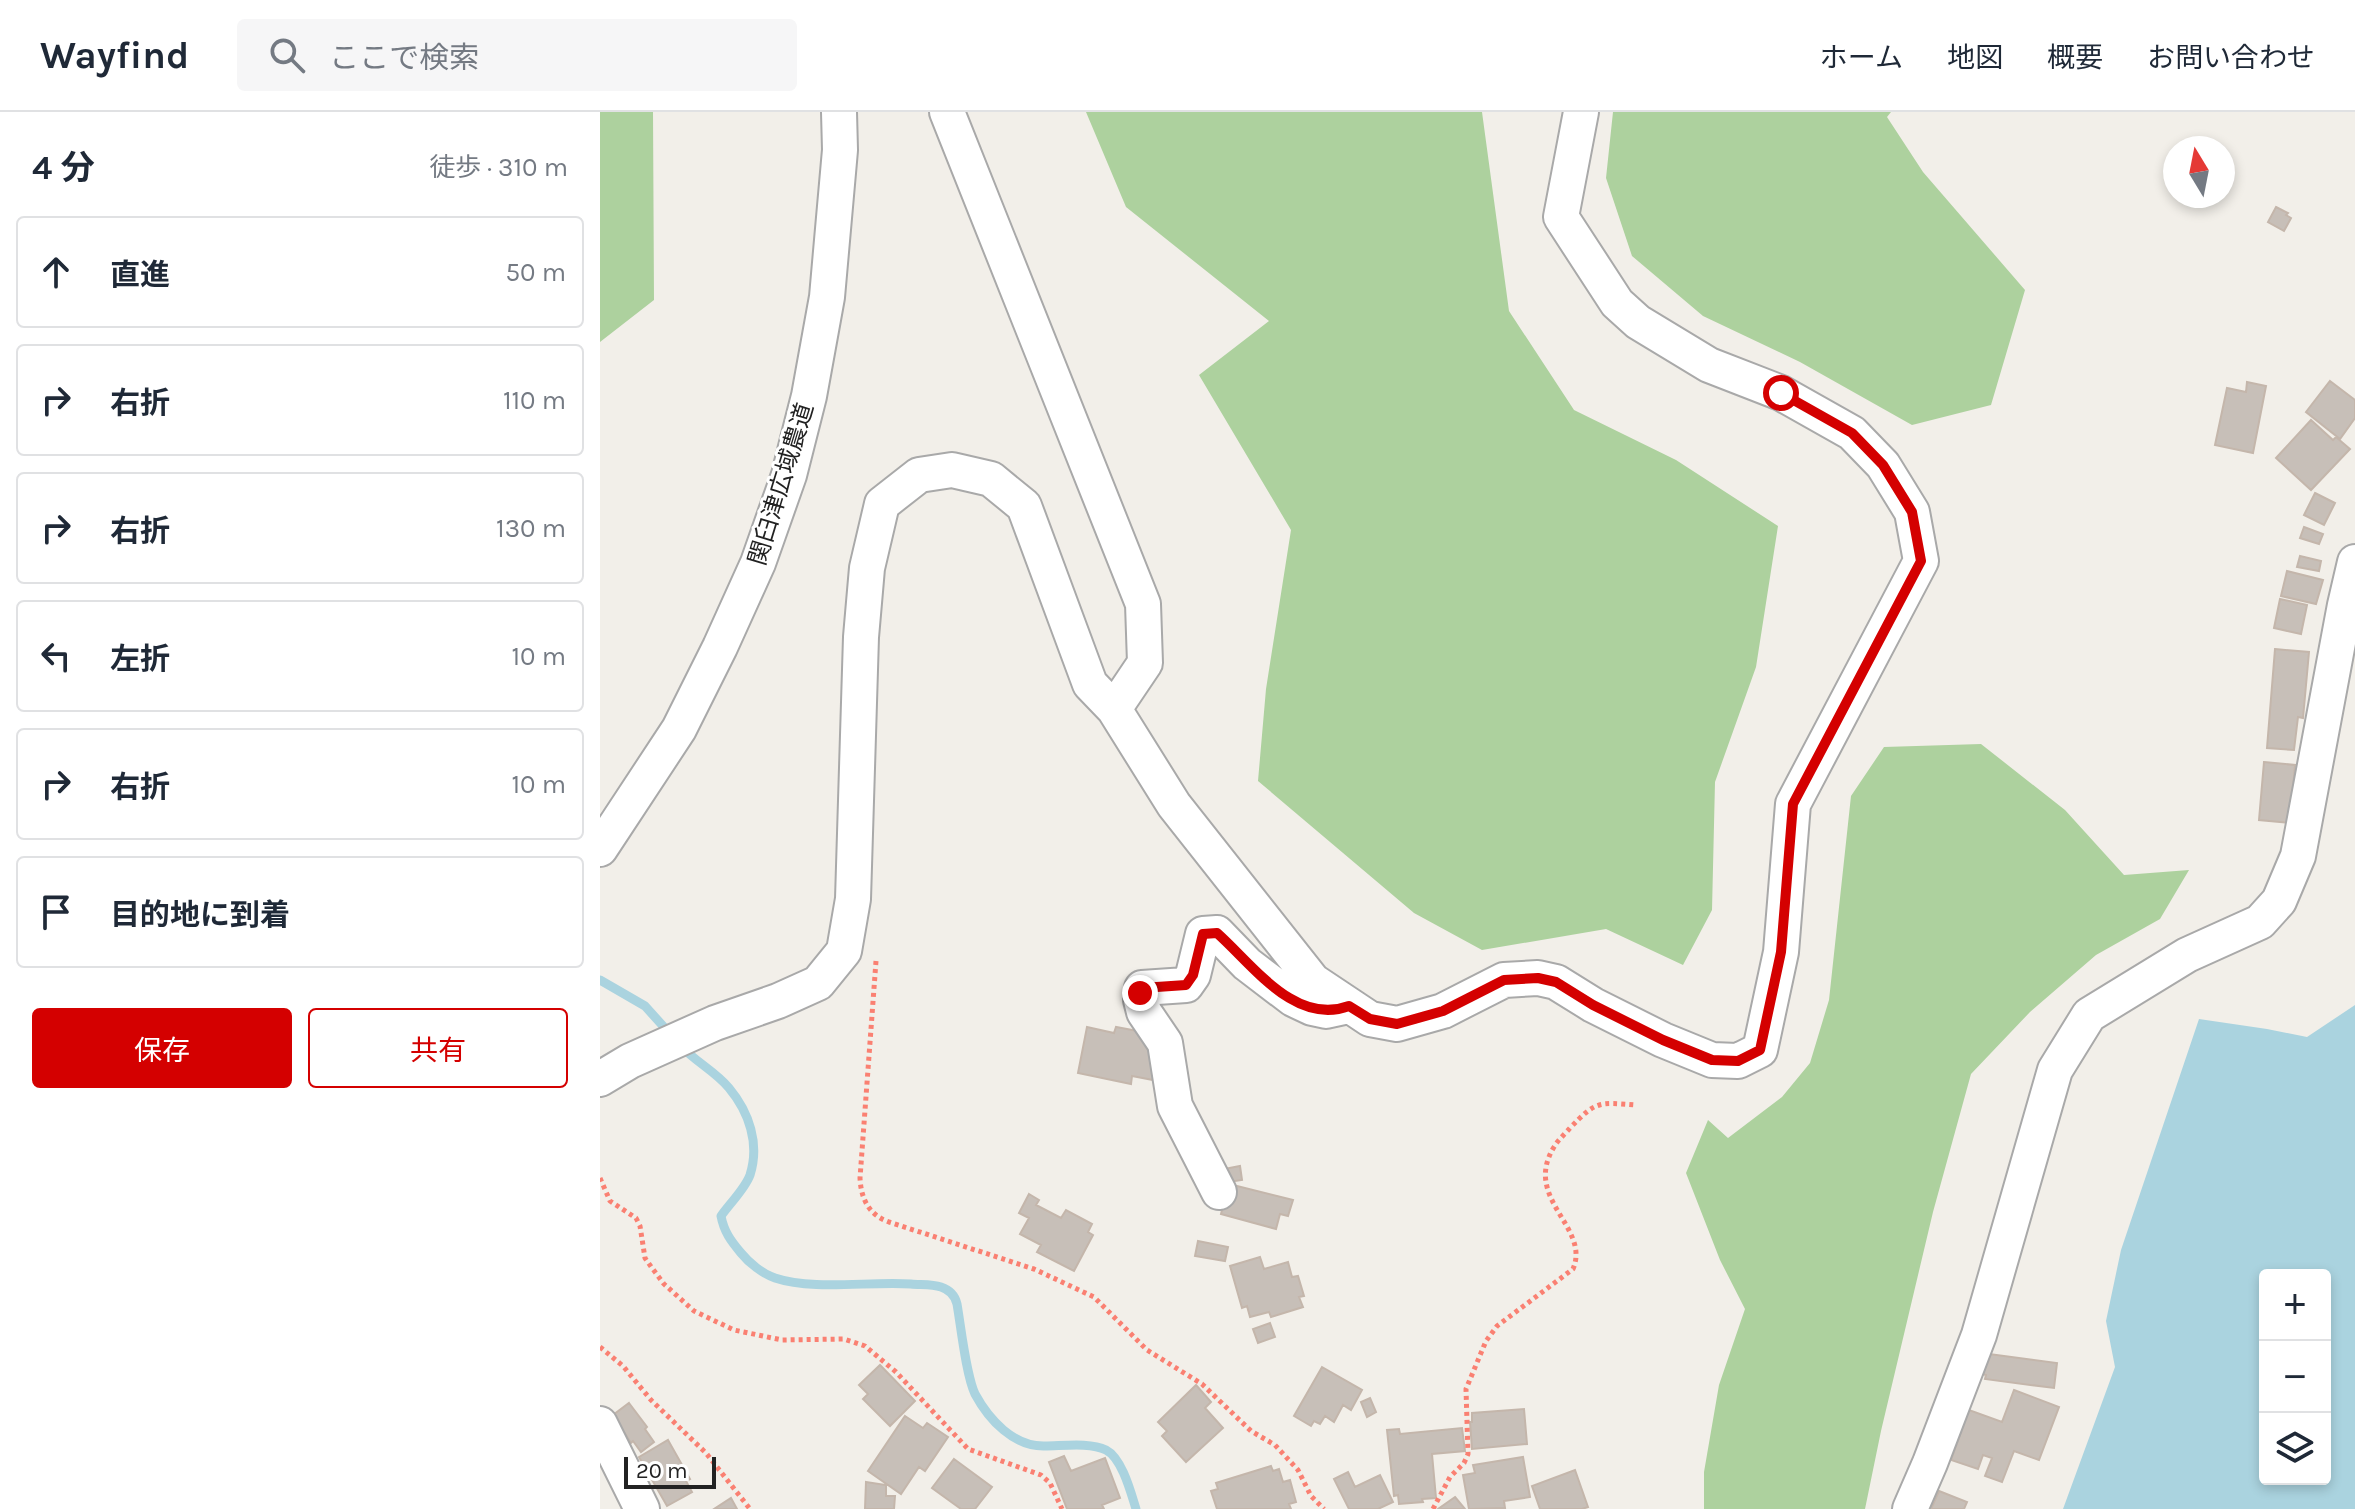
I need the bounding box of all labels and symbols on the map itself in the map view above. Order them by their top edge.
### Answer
north arrow [2163,136,2235,208]
route start [1763,375,1799,411]
street label: 関臼津広域農道 [743,400,819,568]
route end [1122,975,1158,1011]
scale bar [624,1453,716,1489]

